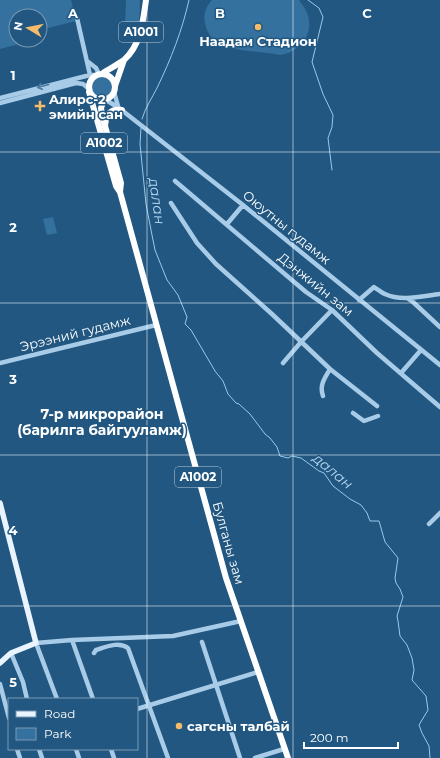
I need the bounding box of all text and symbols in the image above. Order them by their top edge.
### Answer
text: A [67,5,79,21]
text: B [215,5,225,21]
text: C [362,5,372,21]
north arrow [8,8,48,48]
text: N [10,21,26,32]
road number: A1001 [119,22,163,42]
marker: Наадам Стадион [253,22,263,32]
place label: Наадам Стадион [199,33,317,49]
text: 1 [10,67,16,83]
one-way arrow [37,83,50,91]
place label: Aлирс-2 эмийн сан [48,91,123,122]
marker: Aлирс-2 эмийн сан [34,100,46,112]
road number: A1002 [81,133,127,153]
water label: далан [145,176,169,225]
street label: Оюутны гудамж [240,187,334,267]
text: 2 [9,219,17,235]
street label: Дэнжийн зам [275,249,357,319]
street label: Эрээний гудамж [18,311,132,354]
text: 3 [8,371,17,387]
district label: 7-р микрорайон (барилга байгууламж) [17,405,187,439]
water label: далан [309,449,357,493]
road number: A1002 [175,467,221,487]
street label: Булганы зам [210,500,248,586]
text: 4 [9,522,18,538]
text: 5 [9,674,17,690]
legend [8,698,138,750]
text: Road [44,706,75,721]
place label: сагсны талбай [187,718,290,734]
marker: сагсны талбай [174,721,184,731]
scale bar [304,724,398,750]
text: Park [44,726,72,741]
text: 200 m [310,730,349,745]

